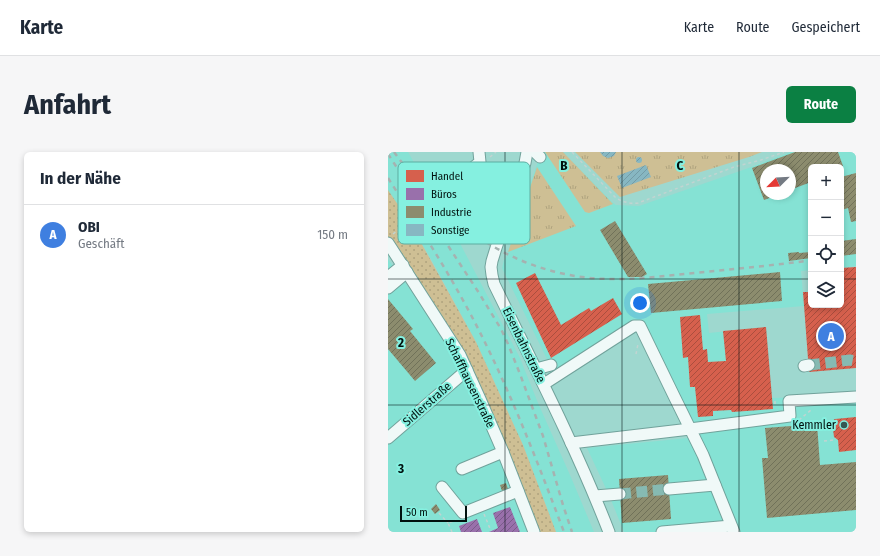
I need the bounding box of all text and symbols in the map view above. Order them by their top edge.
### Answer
text: Karte [20,16,63,39]
text: Karte [684,19,714,36]
text: Route [736,19,769,36]
text: Gespeichert [791,19,860,36]
button: Route [786,86,856,123]
text: Anfahrt [24,88,111,121]
text: B [560,158,568,173]
text: C [677,158,684,173]
legend [398,162,530,244]
north arrow [760,164,796,200]
map controls [808,164,844,308]
button: + [808,164,844,200]
text: In der Nähe [40,168,121,189]
text: Handel [431,170,463,183]
text: Büros [431,188,457,201]
button: − [808,200,844,236]
text: Industrie [431,206,472,219]
text: OBI [78,218,100,236]
text: Sonstige [431,224,470,237]
text: A [49,227,57,242]
text: 150 m [317,227,348,242]
text: Geschäft [78,236,124,251]
button: locate [808,236,844,272]
button: layers [808,272,844,308]
your location [630,293,650,313]
street label: Eisenbahnstraße [500,305,548,385]
pin: A [818,321,844,351]
text: 2 [397,335,404,350]
street label: Schaffhausenstraße [442,336,498,430]
street label: Sidlerstraße [400,379,454,429]
place label: Kemmler [792,418,837,432]
marker: Kemmler [839,420,849,430]
text: 3 [397,461,404,476]
scale bar [400,504,467,523]
text: 50 m [406,506,428,519]

